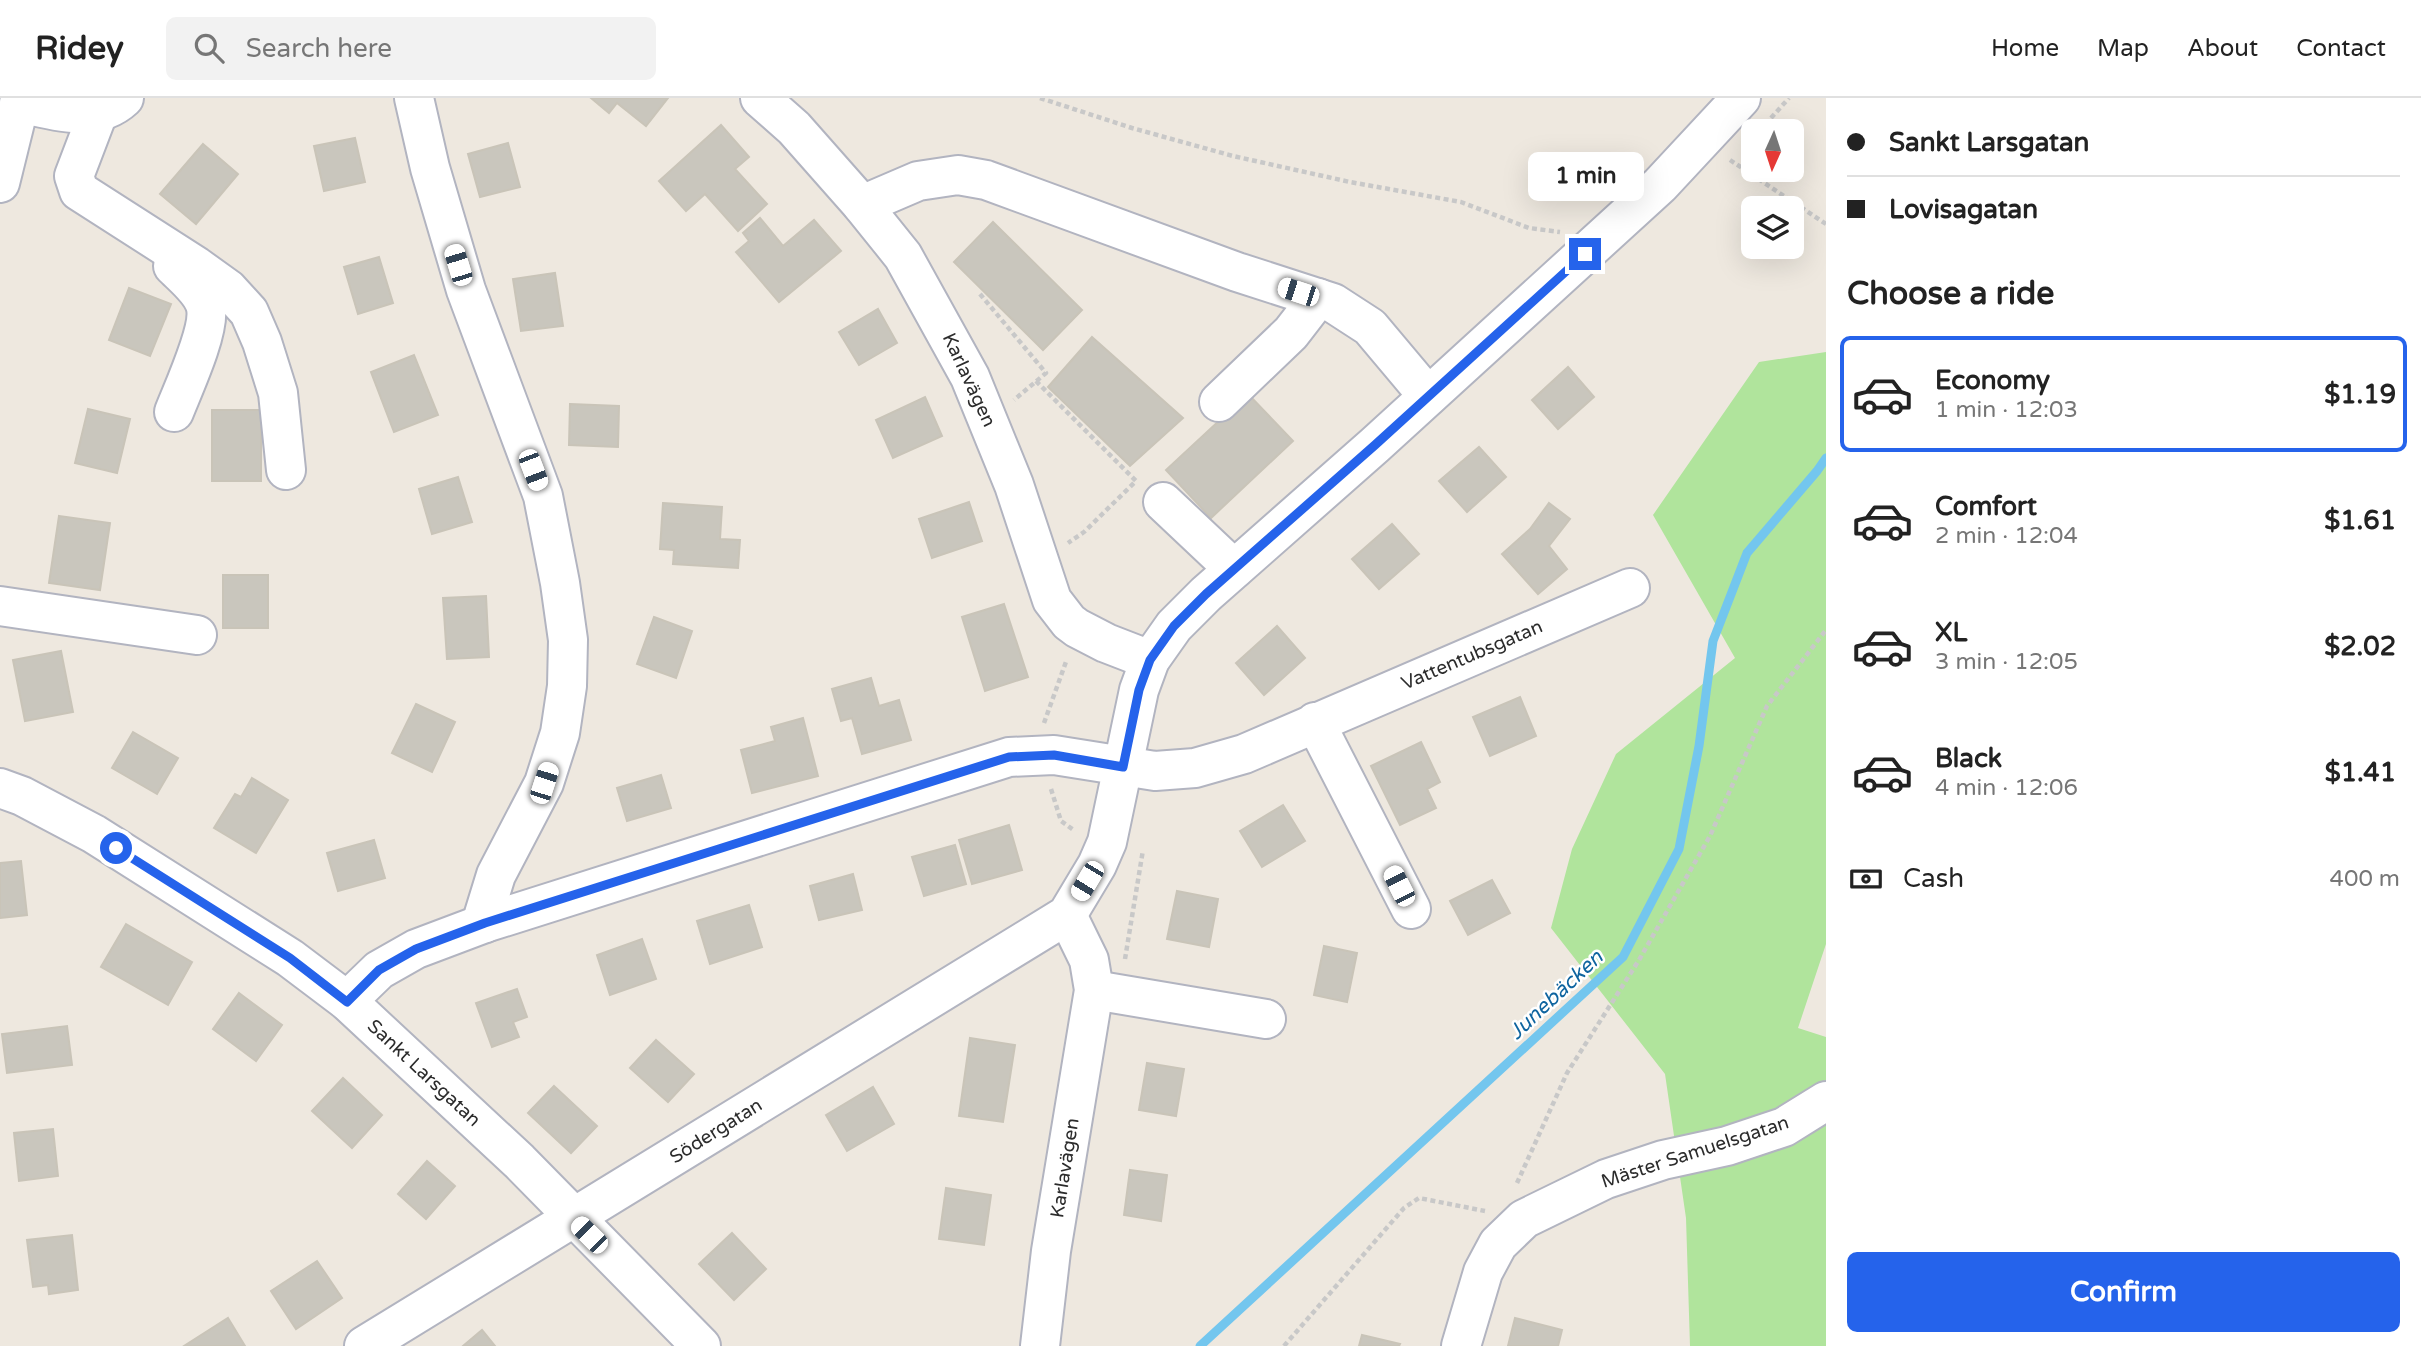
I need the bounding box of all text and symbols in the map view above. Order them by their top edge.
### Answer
search box [166,17,656,80]
text: Ridey [35,29,124,68]
icon: search [190,29,228,67]
text: Search here [246,33,392,64]
text: Home [1991,34,2059,63]
text: Map [2097,34,2149,63]
text: About [2187,34,2258,63]
text: Contact [2296,34,2386,63]
north arrow [1741,119,1804,182]
map controls [1741,119,1804,259]
text: Sankt Larsgatan [1889,127,2089,158]
callout: 1 min [1527,152,1643,202]
text: 1 min [1555,162,1617,190]
text: Lovisagatan [1889,194,2038,225]
button: layers [1741,196,1804,259]
route end [1569,238,1601,270]
car [442,242,475,288]
text: Choose a ride [1847,275,2054,313]
car [1275,276,1322,308]
street label: Karlavägen [938,330,1000,430]
icon: car [1851,363,1914,426]
text: Economy [1935,365,2050,396]
text: $1.19 [2324,379,2396,410]
text: 1 min · 12:03 [1935,396,2078,424]
car [516,447,551,493]
icon: car [1851,489,1914,552]
text: Comfort [1935,491,2037,522]
text: $1.61 [2324,505,2396,536]
text: 2 min · 12:04 [1935,522,2078,550]
street label: Vattentubsgatan [1398,615,1546,695]
icon: car [1851,615,1914,678]
text: XL [1935,617,1967,648]
text: $2.02 [2324,631,2396,662]
text: 3 min · 12:05 [1935,648,2078,676]
icon: car [1851,741,1914,804]
text: Black [1935,743,2002,774]
text: $1.41 [2325,757,2396,788]
car [528,760,561,806]
text: 4 min · 12:06 [1935,774,2078,802]
route start [100,832,132,864]
car [1068,858,1107,904]
icon: cash [1847,860,1885,898]
car [1381,863,1418,909]
text: Cash [1903,863,1964,894]
text: 400 m [2330,865,2400,893]
water label: Junebäcken [1504,944,1609,1045]
street label: Sankt Larsgatan [363,1015,485,1131]
street label: Södergatan [666,1094,766,1168]
street label: Mäster Samuelsgatan [1598,1111,1792,1193]
street label: Karlavägen [1046,1116,1084,1220]
car [567,1213,612,1257]
button: Confirm [1847,1252,2400,1332]

